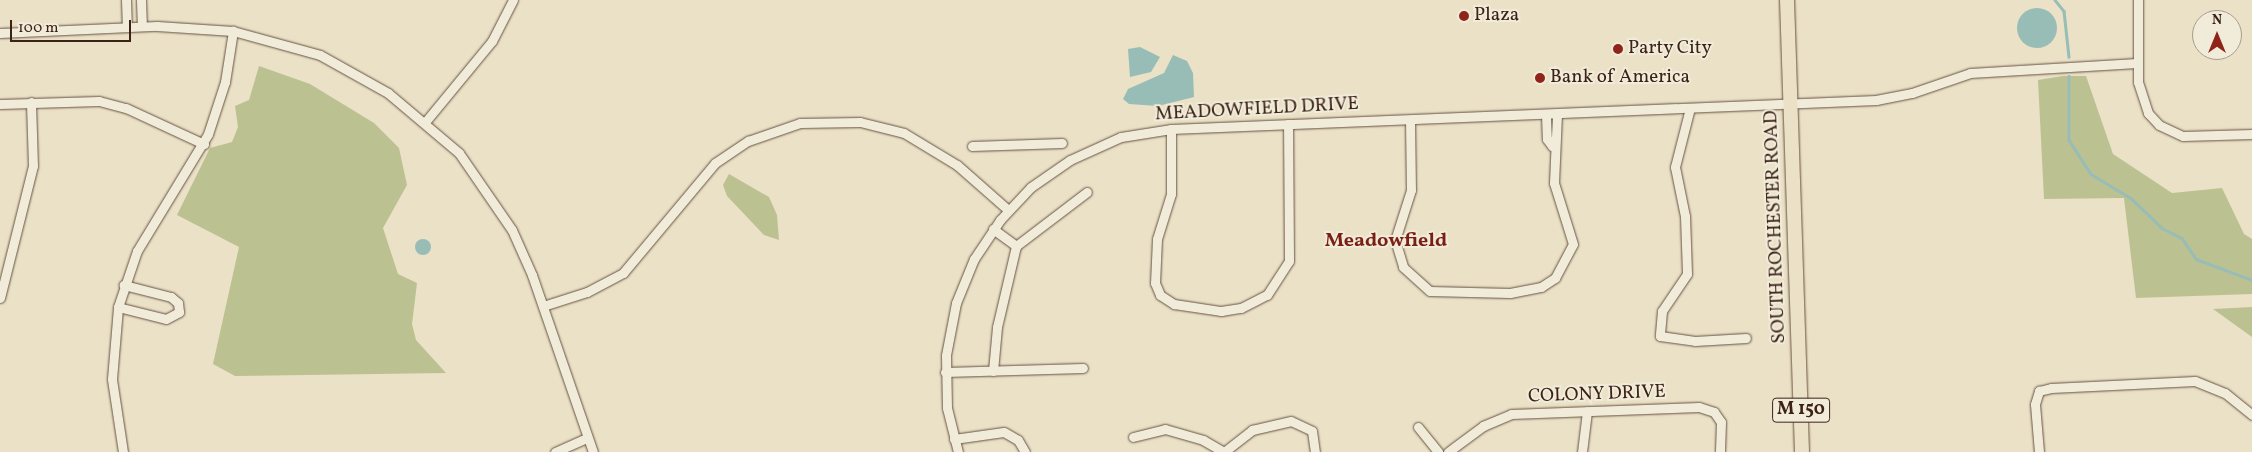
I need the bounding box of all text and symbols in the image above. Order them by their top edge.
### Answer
place label: Plaza [1474,5,1519,27]
scale bar [12,10,134,42]
marker: Plaza [1458,10,1470,22]
north arrow [2192,10,2242,60]
text: N [2212,11,2222,30]
text: 100 m [18,18,58,39]
place label: Party City [1628,38,1712,60]
marker: Party City [1612,43,1624,55]
place label: Bank of America [1550,67,1688,89]
marker: Bank of America [1534,72,1546,84]
street label: MEADOWFIELD DRIVE [1155,93,1359,127]
street label: SOUTH ROCHESTER ROAD [1761,110,1791,344]
district label: Meadowfield [1325,229,1447,253]
street label: COLONY DRIVE [1527,381,1667,409]
road number: M 150 [1771,394,1831,426]

